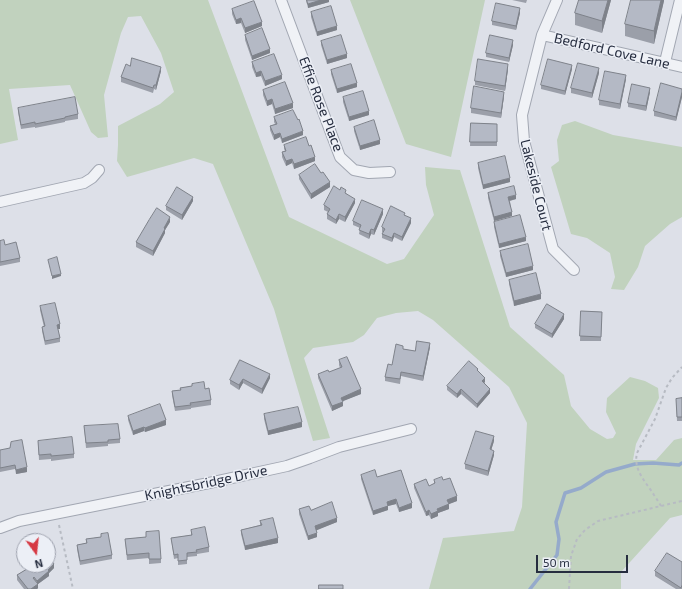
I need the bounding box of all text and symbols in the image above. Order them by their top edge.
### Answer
street label: Bedford Cove Lane [552,30,672,72]
street label: Effie Rose Place [295,54,347,154]
street label: Lakeside Court [517,138,555,232]
street label: Knightsbridge Drive [143,462,269,504]
north arrow [16,533,56,573]
scale bar [538,547,630,573]
text: 50 m [543,555,570,569]
text: N [33,557,45,571]

